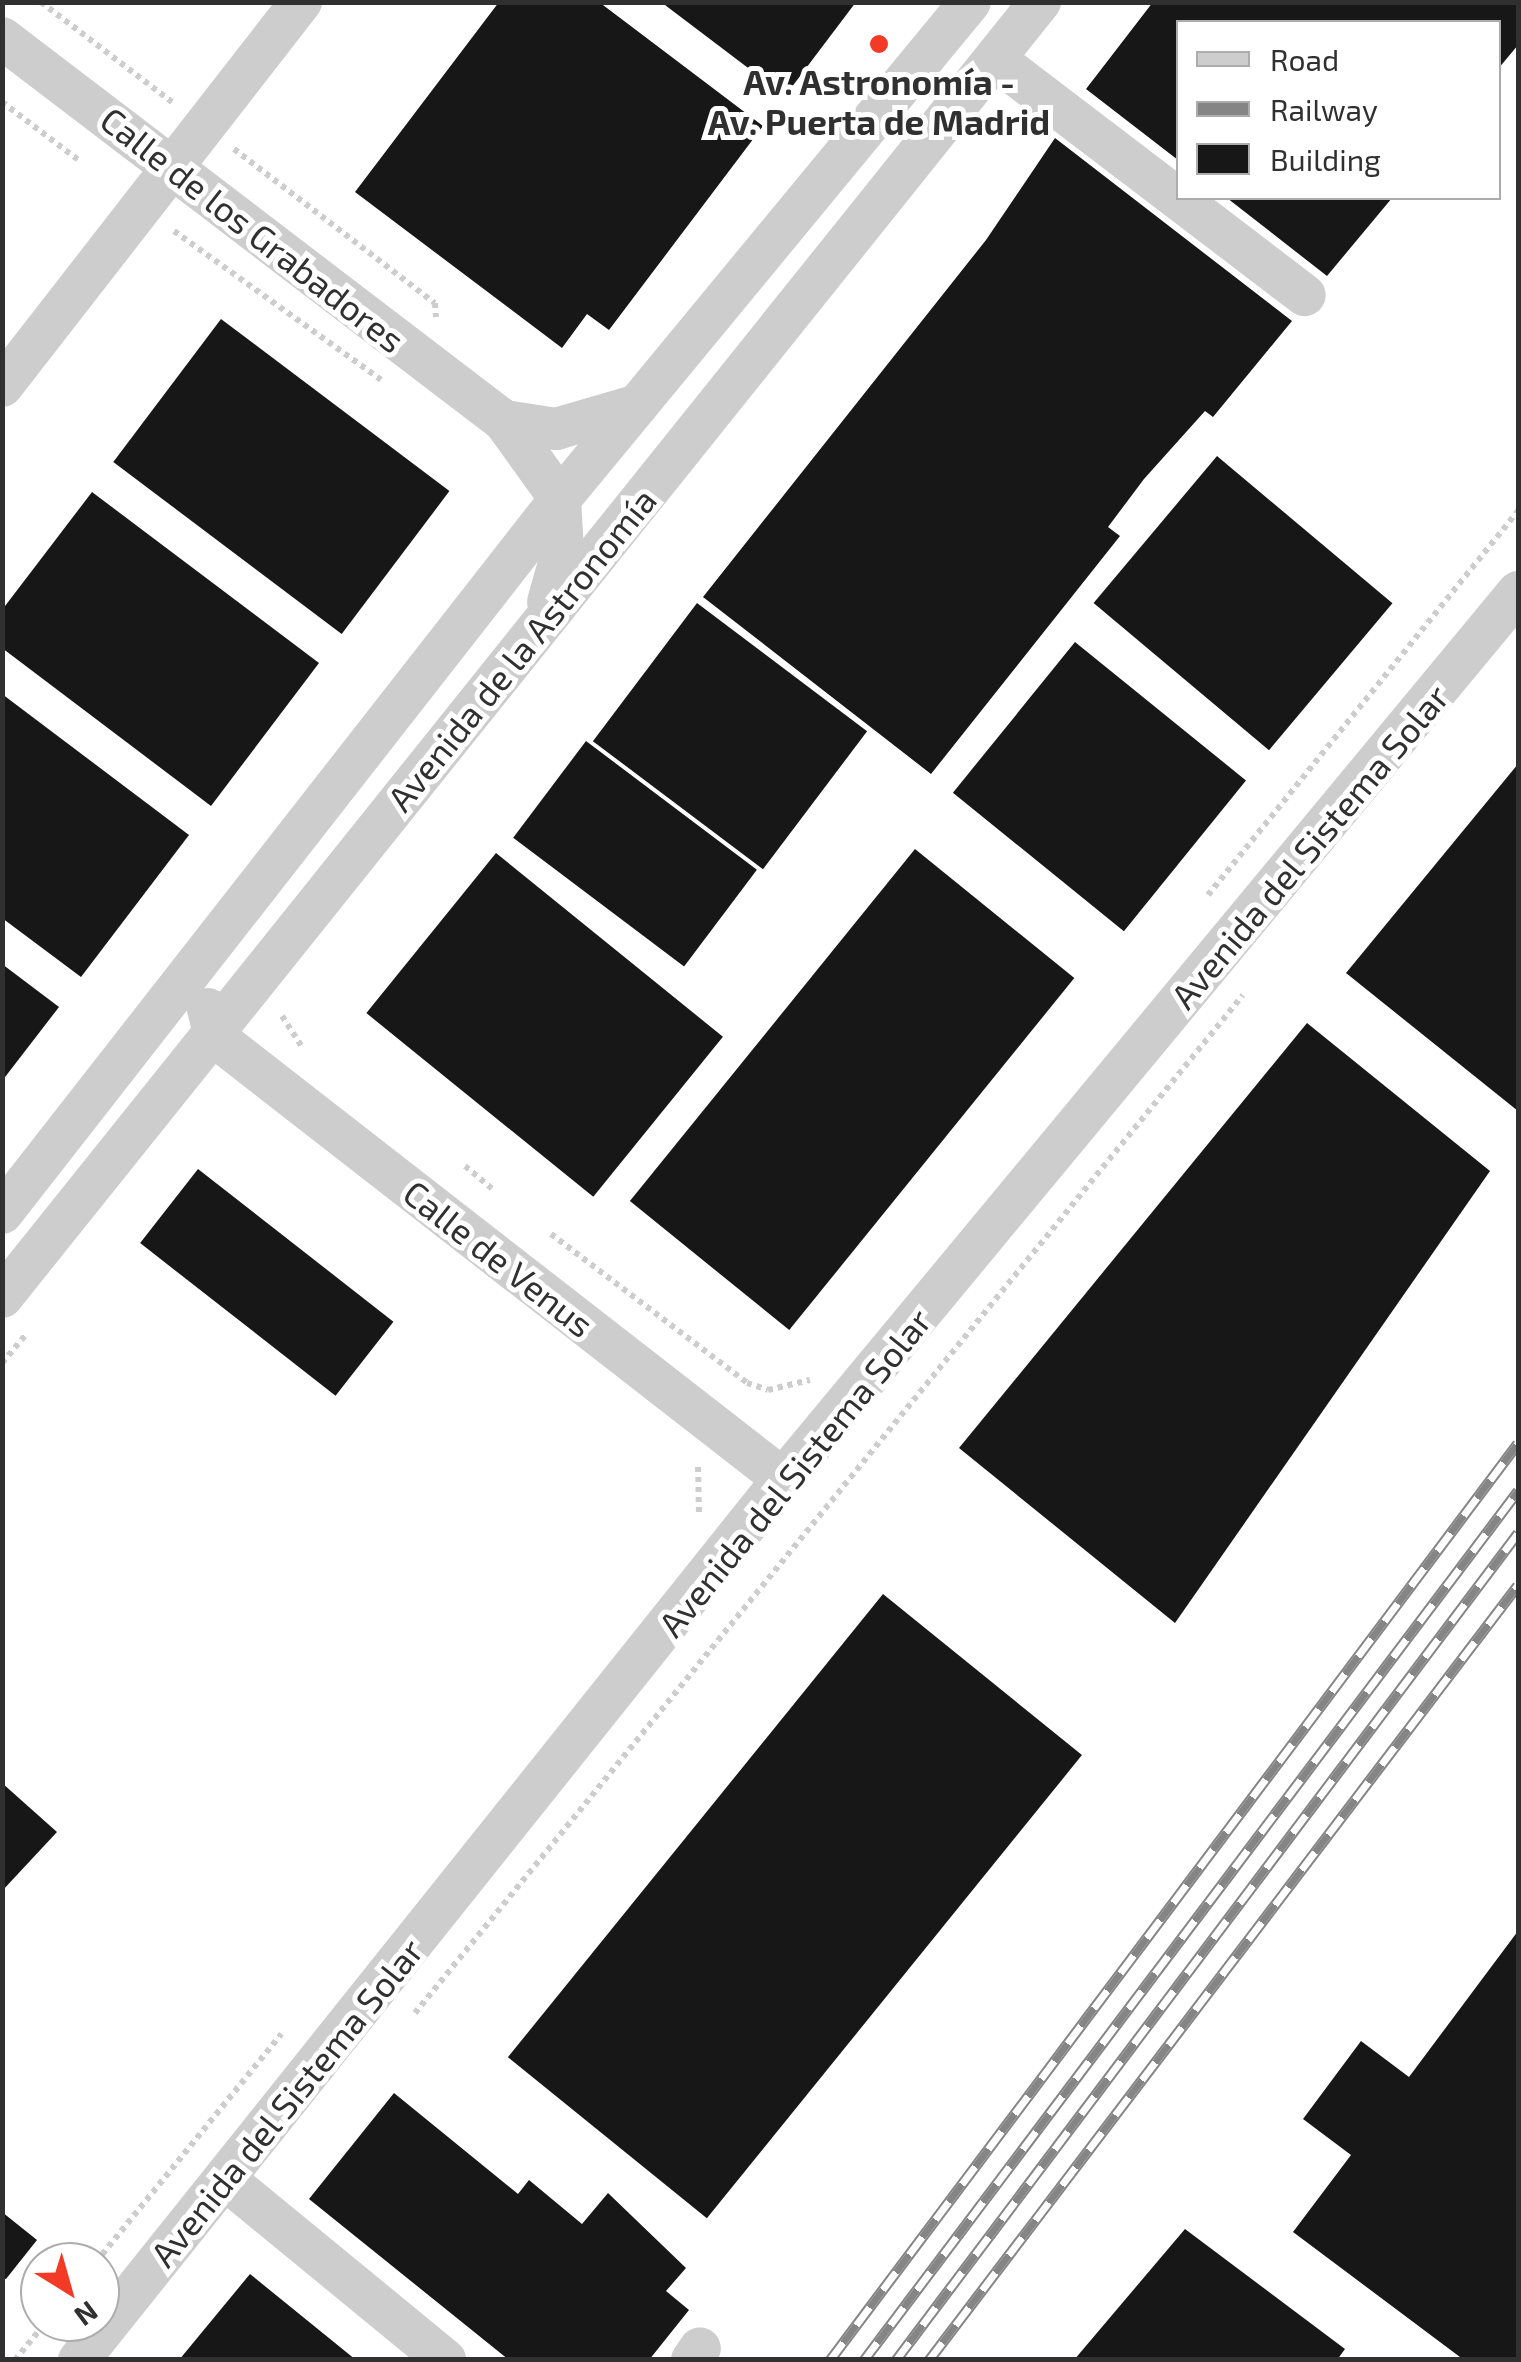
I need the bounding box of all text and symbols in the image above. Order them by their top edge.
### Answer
legend [1176,20,1501,200]
marker: Av. Astronomía - Av. Puerta de Madrid [868,33,890,55]
text: Road [1270,41,1339,77]
place label: Av. Astronomía - Av. Puerta de Madrid [708,60,1050,142]
text: Railway [1270,91,1378,127]
street label: Calle de los Grabadores [93,97,413,361]
text: Building [1270,141,1381,177]
street label: Avenida de la Astronomía [378,479,664,819]
street label: Avenida del Sistema Solar [1161,675,1457,1017]
street label: Calle de Venus [395,1171,603,1345]
street label: Avenida del Sistema Solar [649,1299,939,1645]
street label: Avenida del Sistema Solar [141,1929,431,2275]
north arrow [20,2242,120,2342]
text: N [69,2295,105,2334]

